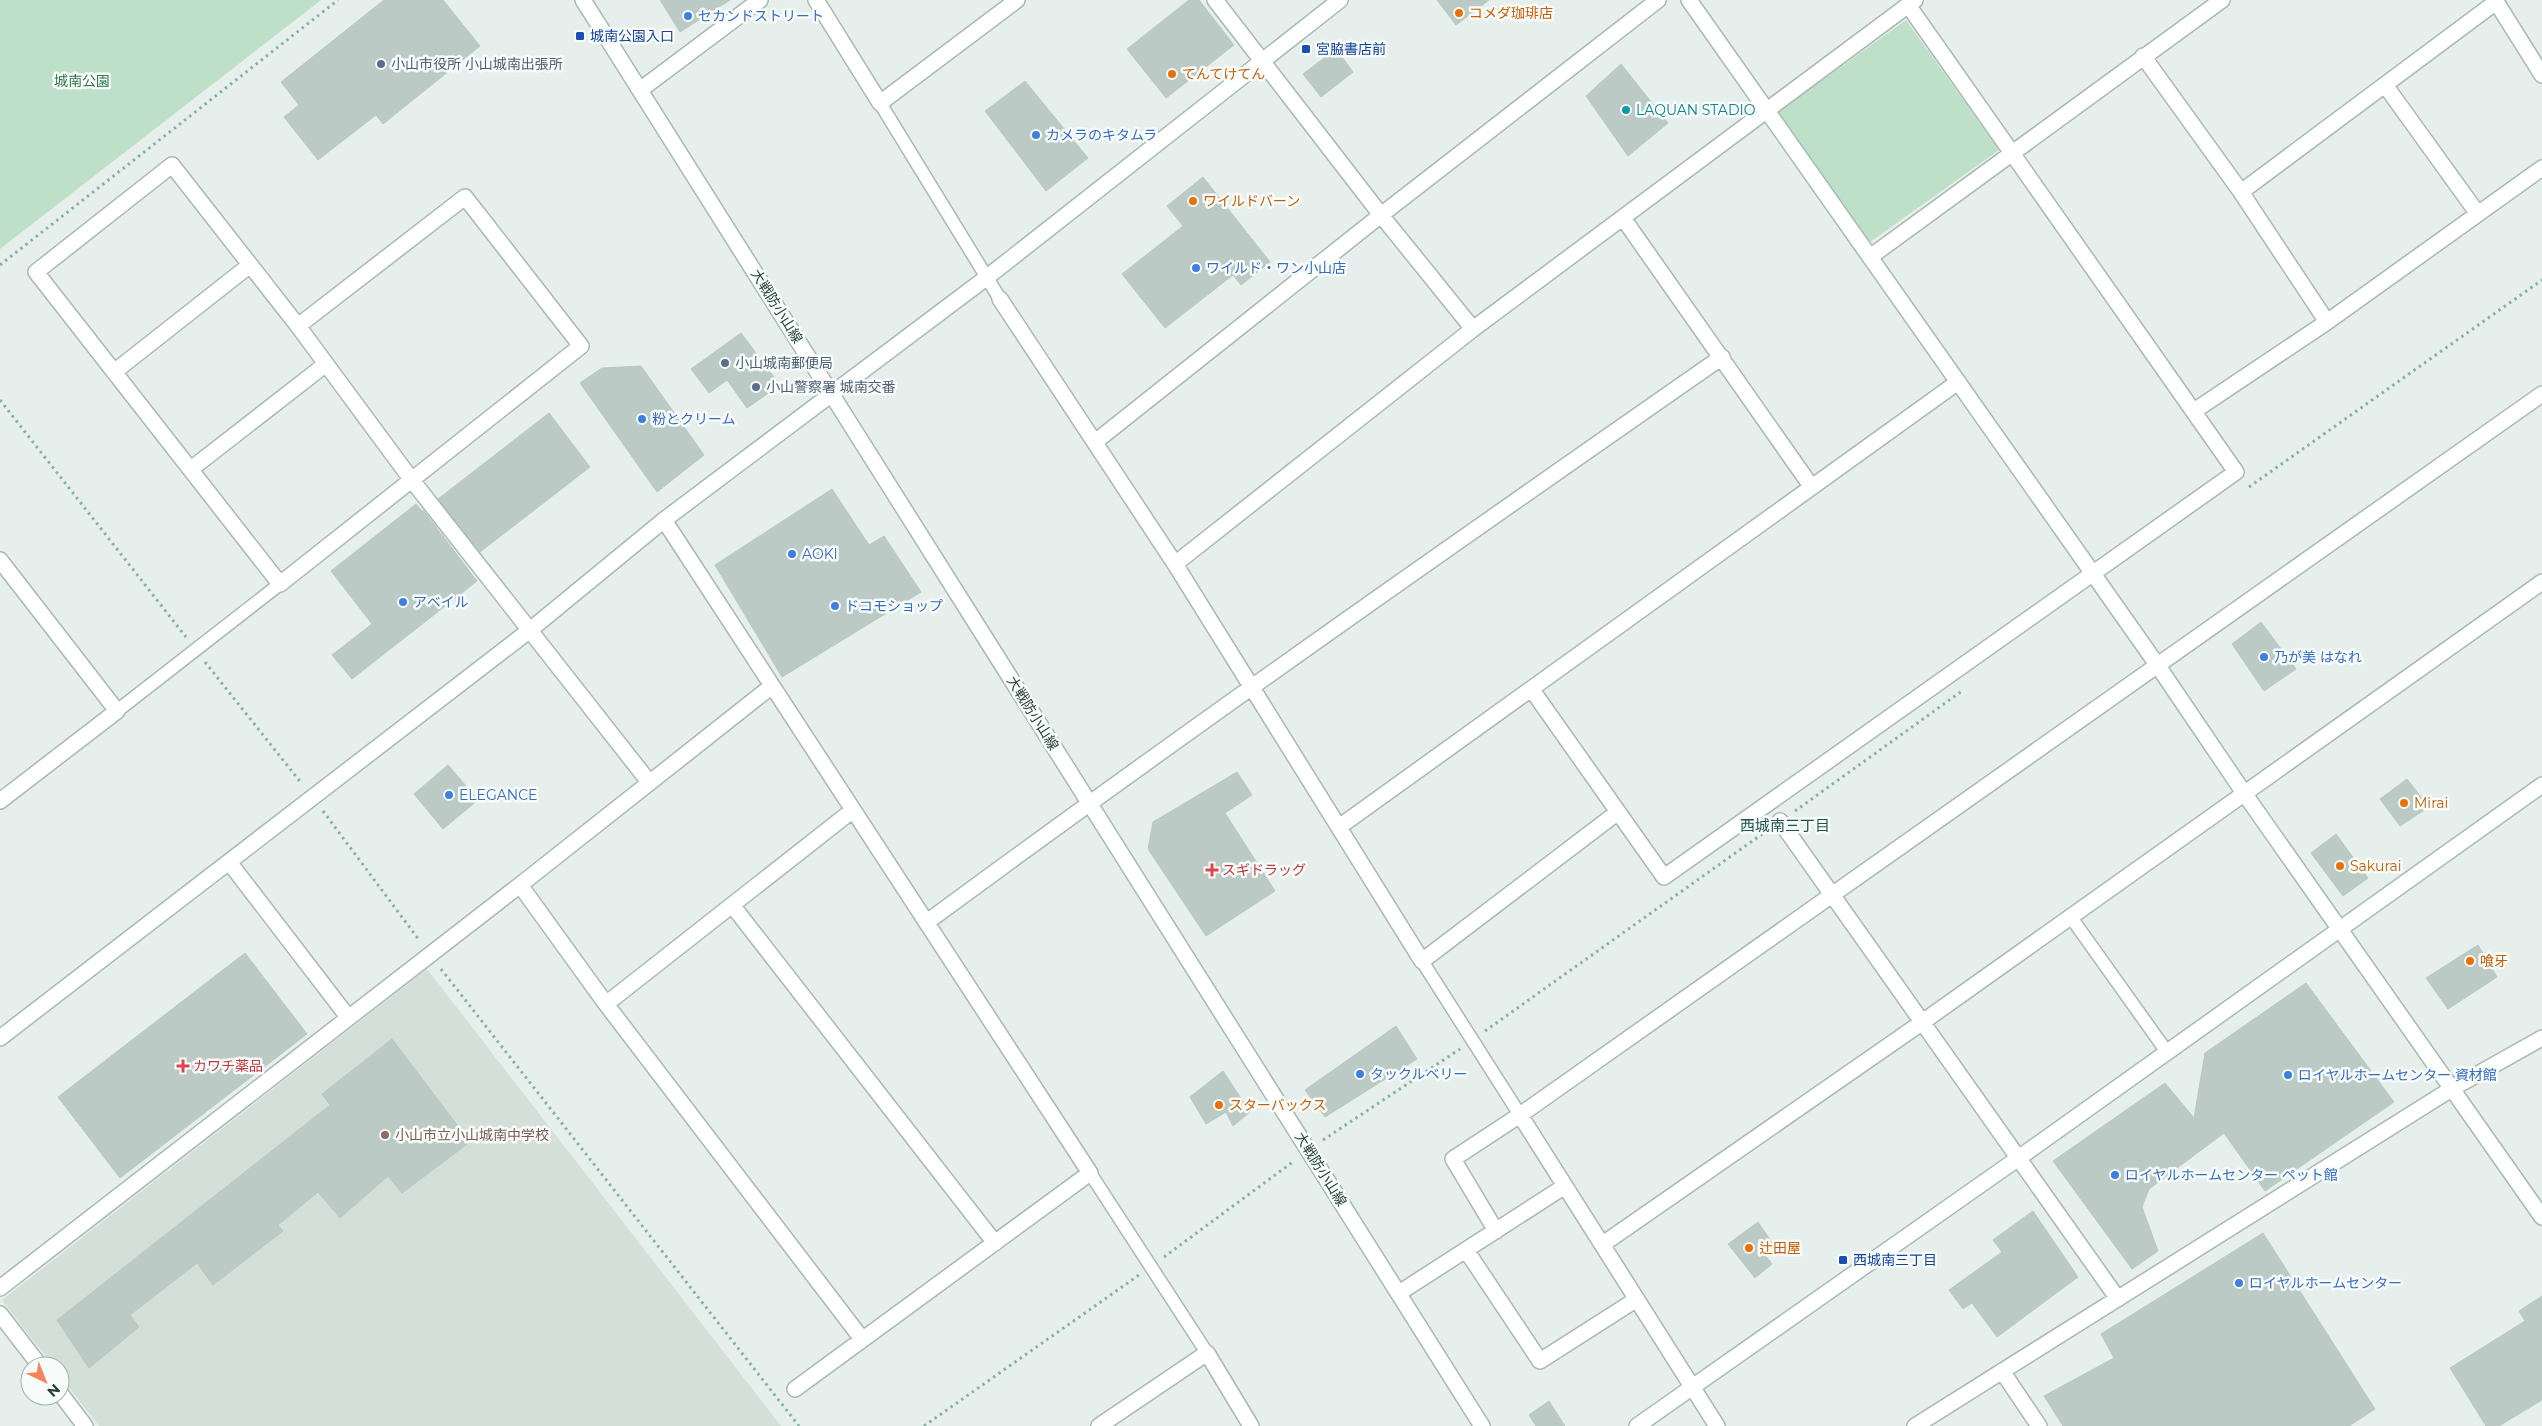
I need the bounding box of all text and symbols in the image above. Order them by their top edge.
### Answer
place label: コメダ珈琲店 [1469,4,1553,22]
place label: セカンドストリート [698,7,824,25]
marker: コメダ珈琲店 [1453,7,1465,19]
marker: セカンドストリート [682,10,694,22]
place label: 城南公園入口 [590,27,674,45]
marker: 城南公園入口 [574,30,586,42]
place label: 宮脇書店前 [1316,40,1386,58]
marker: 宮脇書店前 [1300,43,1312,55]
place label: 小山市役所 小山城南出張所 [391,55,563,73]
marker: 小山市役所 小山城南出張所 [375,58,387,70]
place label: てんてけてん [1182,65,1265,83]
marker: てんてけてん [1166,68,1178,80]
park label: 城南公園 [54,72,110,90]
place label: LAQUAN STADIO [1636,101,1756,119]
marker: LAQUAN STADIO [1620,104,1632,116]
place label: カメラのキタムラ [1046,126,1157,144]
marker: カメラのキタムラ [1030,129,1042,141]
place label: ワイルドバーン [1203,192,1300,210]
marker: ワイルドバーン [1187,195,1199,207]
place label: ワイルド・ワン小山店 [1206,259,1346,277]
marker: ワイルド・ワン小山店 [1190,262,1202,274]
street label: 大戦防小山線 [747,266,807,346]
place label: 小山城南郵便局 [735,354,833,372]
marker: 小山城南郵便局 [719,357,731,369]
place label: 小山警察署 城南交番 [766,378,896,396]
marker: 小山警察署 城南交番 [750,381,762,393]
place label: 粉とクリーム [652,410,736,428]
marker: 粉とクリーム [636,413,648,425]
place label: AOKI [802,545,838,563]
marker: AOKI [786,548,798,560]
place label: アベイル [413,593,469,611]
marker: アベイル [397,596,409,608]
place label: ドコモショップ [845,597,943,615]
marker: ドコモショップ [829,600,841,612]
place label: 乃が美 はなれ [2274,648,2362,666]
marker: 乃が美 はなれ [2258,651,2270,663]
street label: 大戦防小山線 [1003,673,1063,753]
place label: ELEGANCE [459,786,537,804]
marker: ELEGANCE [443,789,455,801]
place label: Mirai [2414,794,2448,812]
marker: Mirai [2398,797,2410,809]
district label: 西城南三丁目 [1740,816,1830,835]
place label: Sakurai [2350,857,2402,875]
marker: Sakurai [2334,860,2346,872]
place label: スギドラッグ [1222,861,1306,879]
marker: スギドラッグ [1206,864,1218,876]
place label: 喰牙 [2480,952,2508,970]
marker: 喰牙 [2464,955,2476,967]
place label: カワチ薬品 [193,1057,263,1075]
marker: カワチ薬品 [177,1060,189,1072]
place label: タックルベリー [1370,1065,1468,1083]
place label: ロイヤルホームセンター 資材館 [2298,1066,2497,1084]
marker: タックルベリー [1354,1068,1366,1080]
marker: ロイヤルホームセンター 資材館 [2282,1069,2294,1081]
place label: スターバックス [1229,1096,1326,1114]
marker: スターバックス [1213,1099,1225,1111]
place label: 小山市立小山城南中学校 [395,1126,549,1144]
marker: 小山市立小山城南中学校 [379,1129,391,1141]
street label: 大戦防小山線 [1291,1129,1351,1209]
place label: ロイヤルホームセンター ペット館 [2125,1166,2338,1184]
marker: ロイヤルホームセンター ペット館 [2109,1169,2121,1181]
place label: 辻田屋 [1759,1239,1801,1257]
marker: 辻田屋 [1743,1242,1755,1254]
place label: 西城南三丁目 [1853,1251,1937,1269]
marker: 西城南三丁目 [1837,1254,1849,1266]
place label: ロイヤルホームセンター [2249,1274,2402,1292]
marker: ロイヤルホームセンター [2233,1277,2245,1289]
north arrow [20,1356,70,1406]
text: N [44,1380,64,1401]

